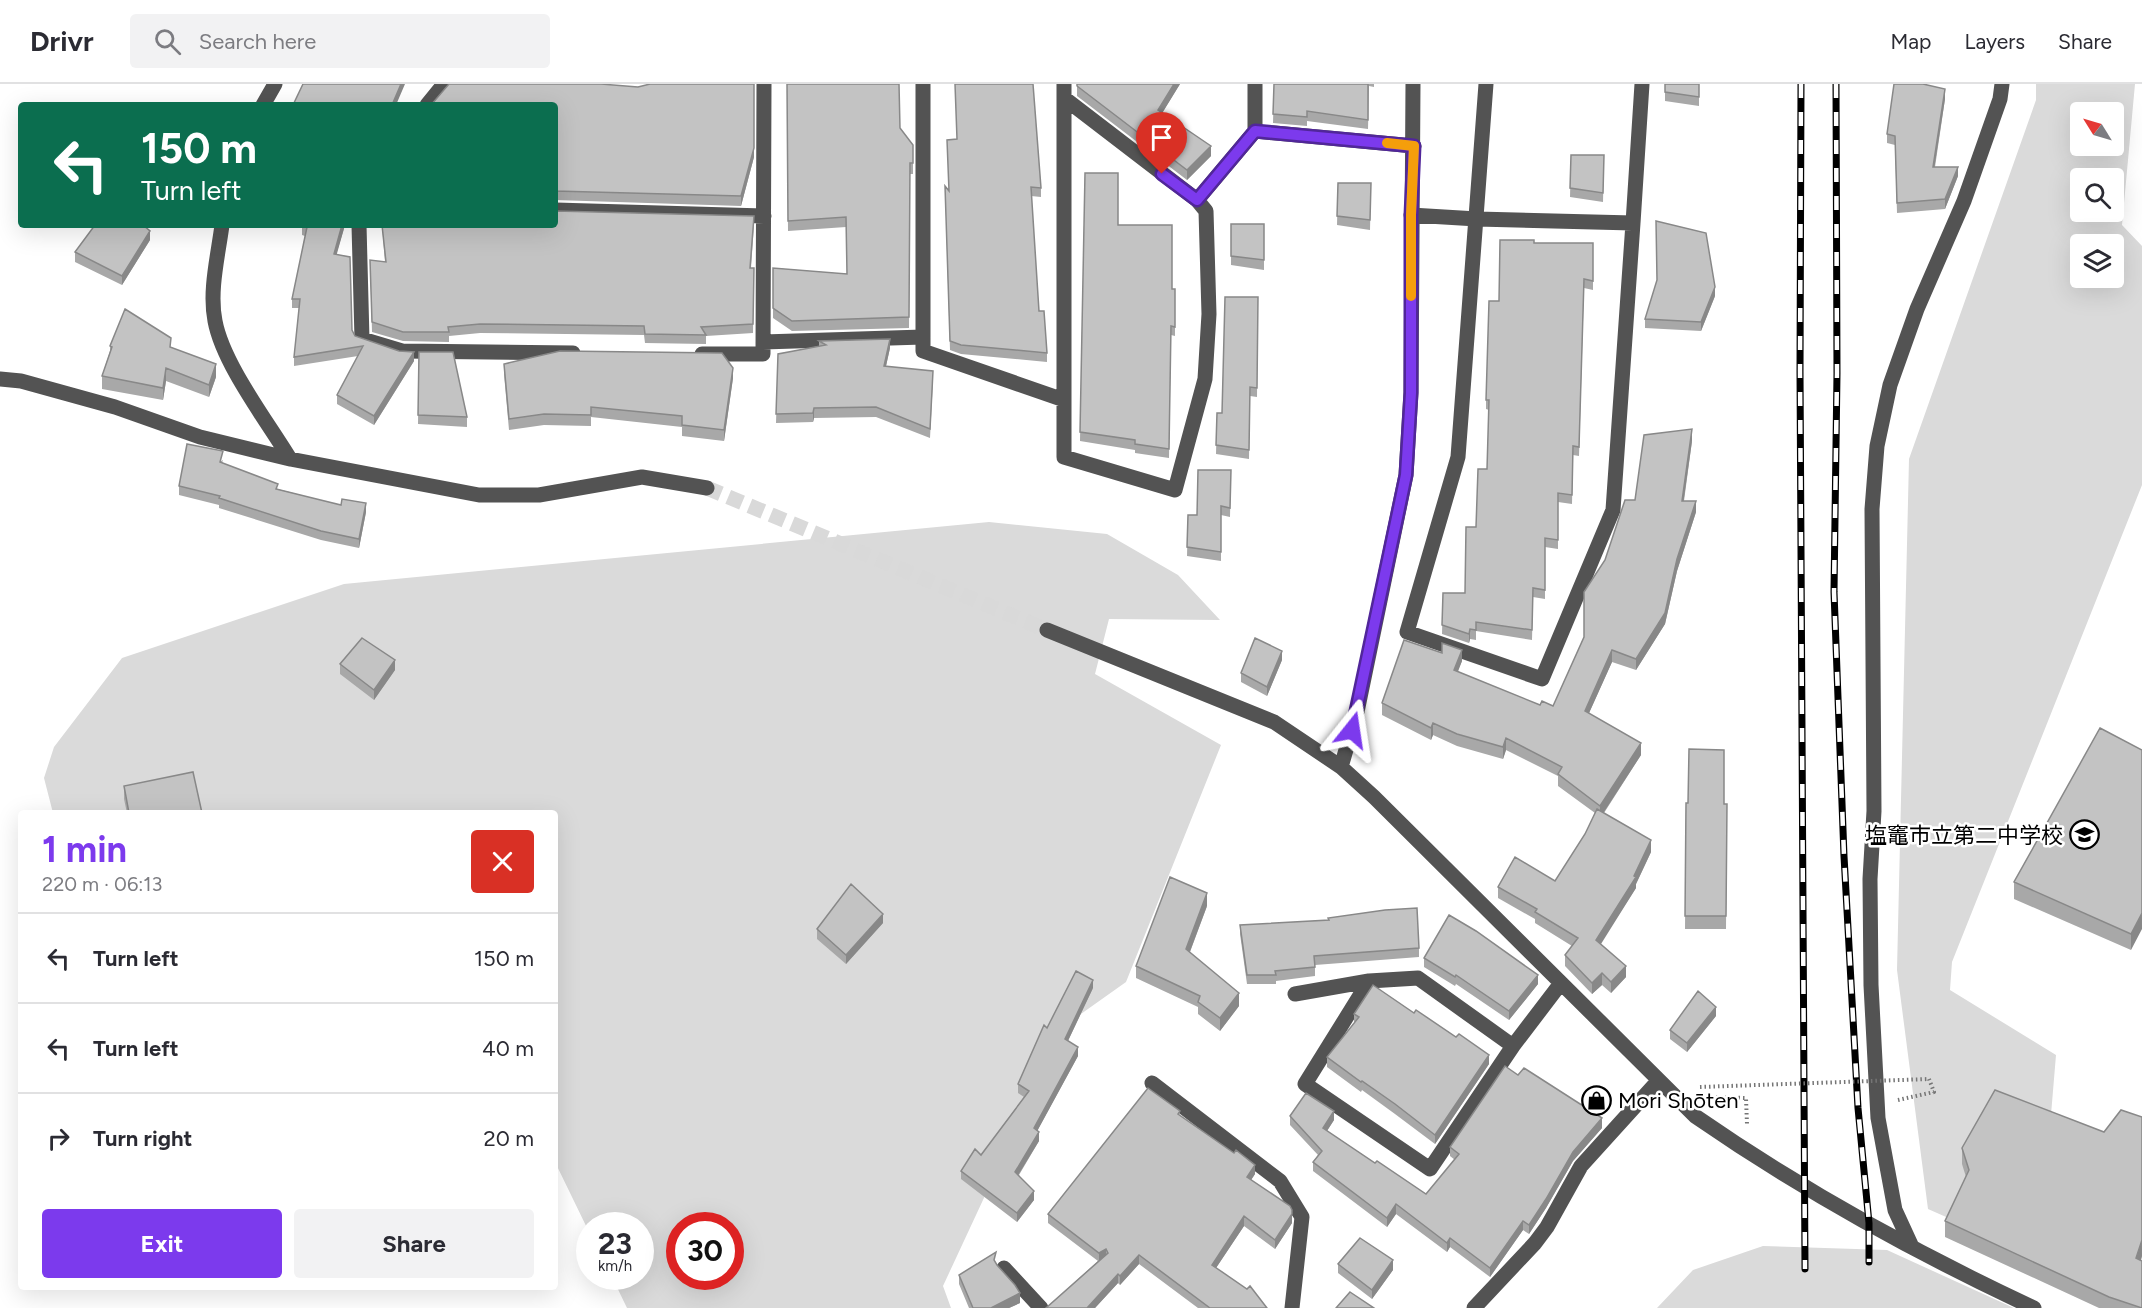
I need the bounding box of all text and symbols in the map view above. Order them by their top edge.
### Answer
search box [130,14,550,68]
text: Drivr [30,24,94,58]
icon: search [151,25,184,58]
text: Search here [199,28,316,55]
text: Map [1891,29,1931,54]
text: Layers [1964,29,2025,54]
text: Share [2058,29,2112,54]
north arrow [2070,102,2124,156]
map controls [2070,102,2124,288]
pin [1136,112,1187,174]
icon: arrive [1145,121,1178,154]
text: 150 m [141,123,257,174]
icon: left [42,126,120,204]
button: search [2070,168,2124,222]
text: Turn left [141,174,241,207]
button: layers [2070,234,2124,288]
position arrow [1320,698,1384,762]
school or university icon: 塩竈市立第二中学校 [2068,819,2100,851]
place label: 塩竈市立第二中学校 [1865,822,2063,849]
text: 1 min [42,828,127,871]
button: close [471,830,534,893]
text: 220 m · 06:13 [42,872,162,896]
icon: left [42,942,75,975]
text: Turn left [93,945,179,972]
text: 150 m [474,945,534,972]
icon: left [42,1032,75,1065]
text: Turn left [93,1035,179,1062]
text: 40 m [482,1035,534,1062]
shop icon: Mori Shōten [1581,1084,1613,1116]
place label: Mori Shōten [1618,1087,1738,1114]
icon: right [42,1122,75,1155]
text: Turn right [93,1125,192,1152]
text: 20 m [483,1125,534,1152]
button: Exit [42,1209,282,1278]
button: Share [294,1209,534,1278]
speed limit sign: 30 [666,1212,744,1290]
text: 23 [598,1225,632,1262]
text: km/h [598,1257,632,1275]

